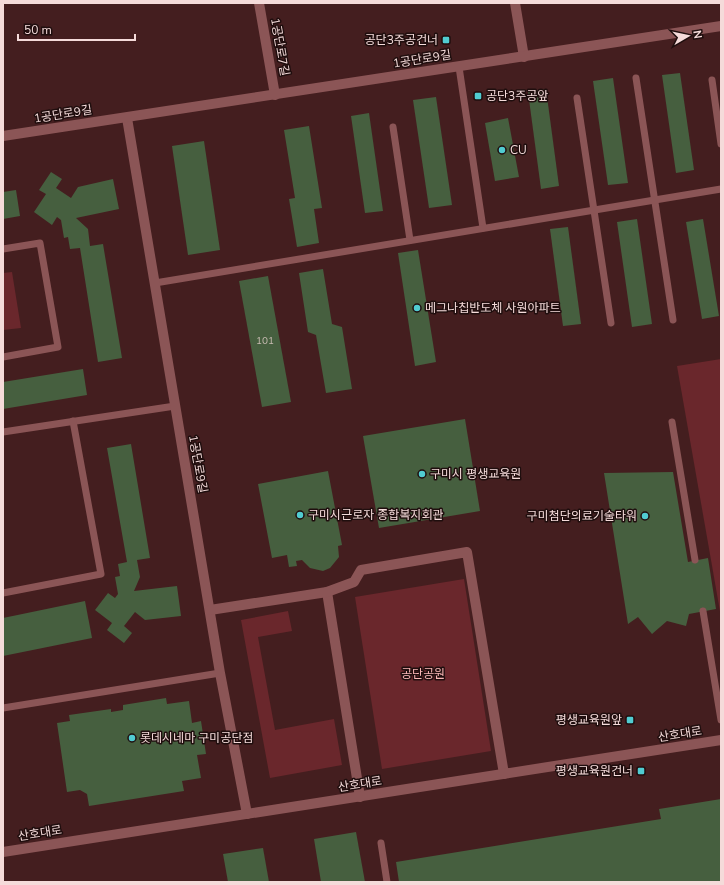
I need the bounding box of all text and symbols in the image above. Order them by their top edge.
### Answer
scale bar [18,16,135,42]
north arrow [668,16,708,56]
street label: 1공단로7길 [267,17,293,77]
text: 50 m [24,22,52,38]
text: N [689,29,705,40]
place label: 공단3주공건너 [365,32,438,48]
marker: 공단3주공건너 [441,35,451,45]
street label: 1공단로9길 [392,47,452,71]
place label: 공단3주공앞 [486,88,548,104]
marker: 공단3주공앞 [473,91,483,101]
street label: 1공단로9길 [33,102,93,126]
place label: CU [510,142,527,158]
marker: CU [497,145,507,155]
place label: 메그나칩반도체 사원아파트 [425,300,561,316]
marker: 메그나칩반도체 사원아파트 [412,303,422,313]
house number: 101 [256,334,274,348]
street label: 1공단로9길 [185,434,211,494]
place label: 구미시 평생교육원 [430,466,521,482]
marker: 구미시 평생교육원 [417,469,427,479]
place label: 구미시근로자 종합복지회관 [308,507,444,523]
place label: 구미첨단의료기술타워 [527,508,637,524]
marker: 구미시근로자 종합복지회관 [295,510,305,520]
marker: 구미첨단의료기술타워 [640,511,650,521]
park label: 공단공원 [401,666,445,682]
place label: 평생교육원앞 [556,712,622,728]
marker: 평생교육원앞 [625,715,635,725]
street label: 산호대로 [657,723,703,745]
place label: 롯데시네마 구미공단점 [140,730,254,746]
marker: 롯데시네마 구미공단점 [127,733,137,743]
place label: 평생교육원건너 [556,763,633,779]
marker: 평생교육원건너 [636,766,646,776]
street label: 산호대로 [337,773,383,795]
street label: 산호대로 [17,822,63,844]

